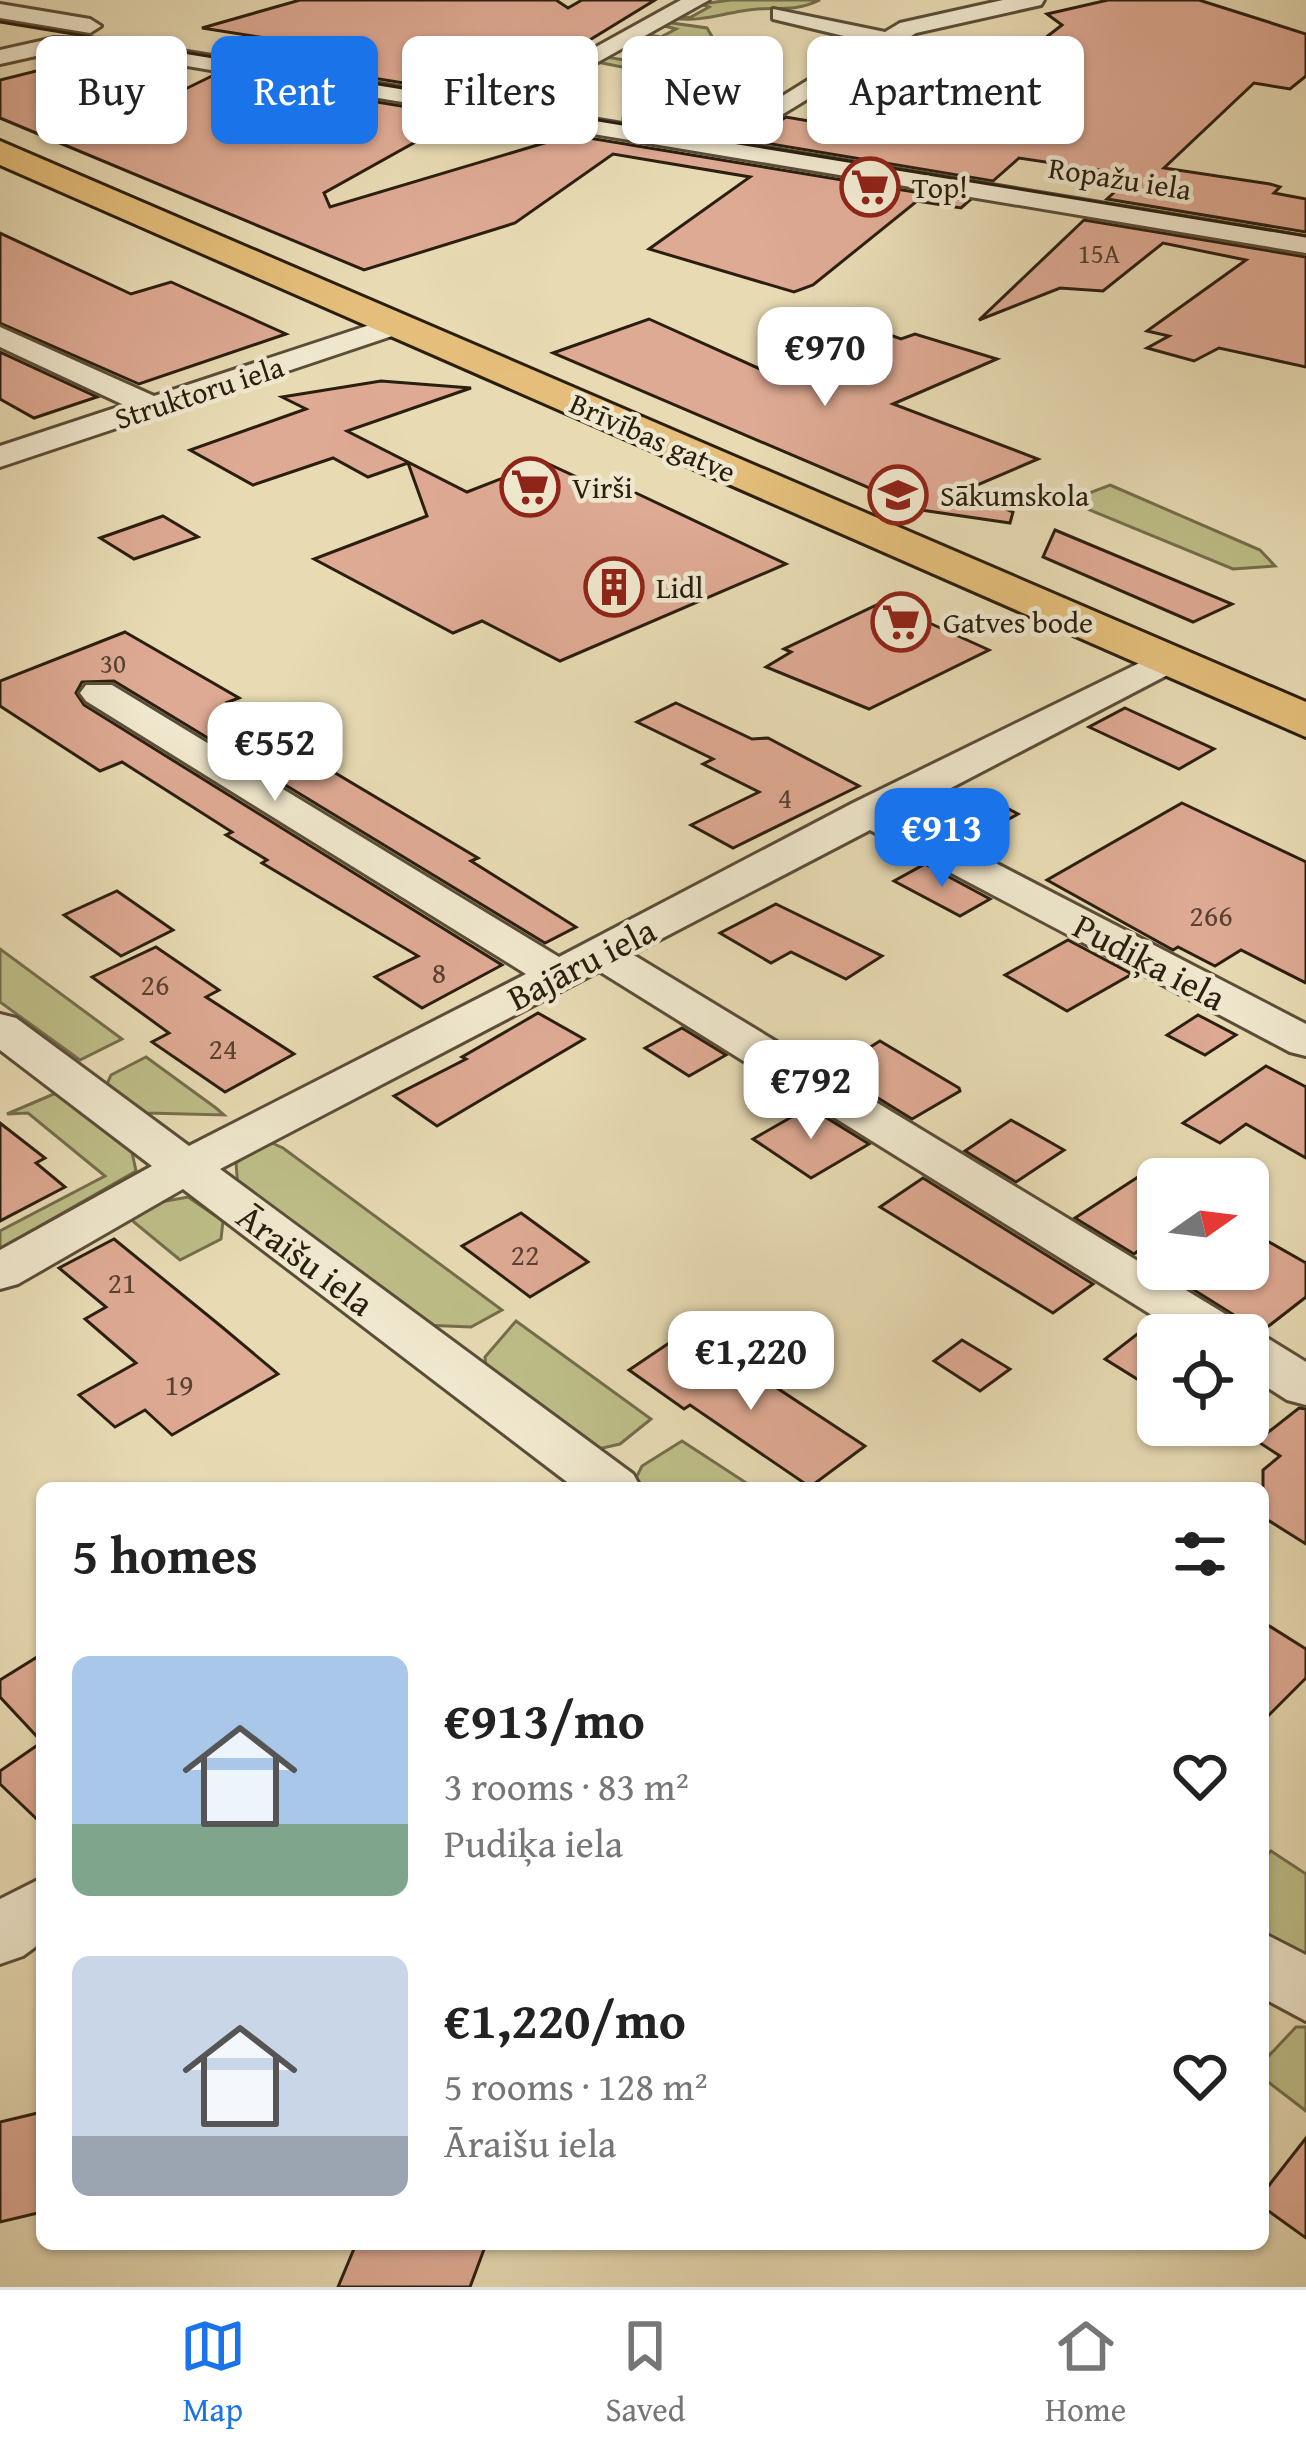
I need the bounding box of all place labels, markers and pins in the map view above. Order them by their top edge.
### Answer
supermarket icon: Top! [839,156,901,218]
place label: Top! [912,165,968,209]
pin: €970 [754,307,896,409]
supermarket icon: Virši [499,456,561,518]
school or university icon: Sākumskola [867,464,929,526]
place label: Virši [572,465,633,509]
place label: Sākumskola [940,473,1089,517]
building icon: Lidl [583,556,645,618]
place label: Lidl [656,565,703,609]
supermarket icon: Gatves bode [870,591,932,653]
place label: Gatves bode [943,600,1093,644]
pin: €552 [204,702,346,804]
pin: €913 [871,788,1013,890]
pin: €792 [740,1040,882,1142]
pin: €1,220 [653,1311,849,1413]

